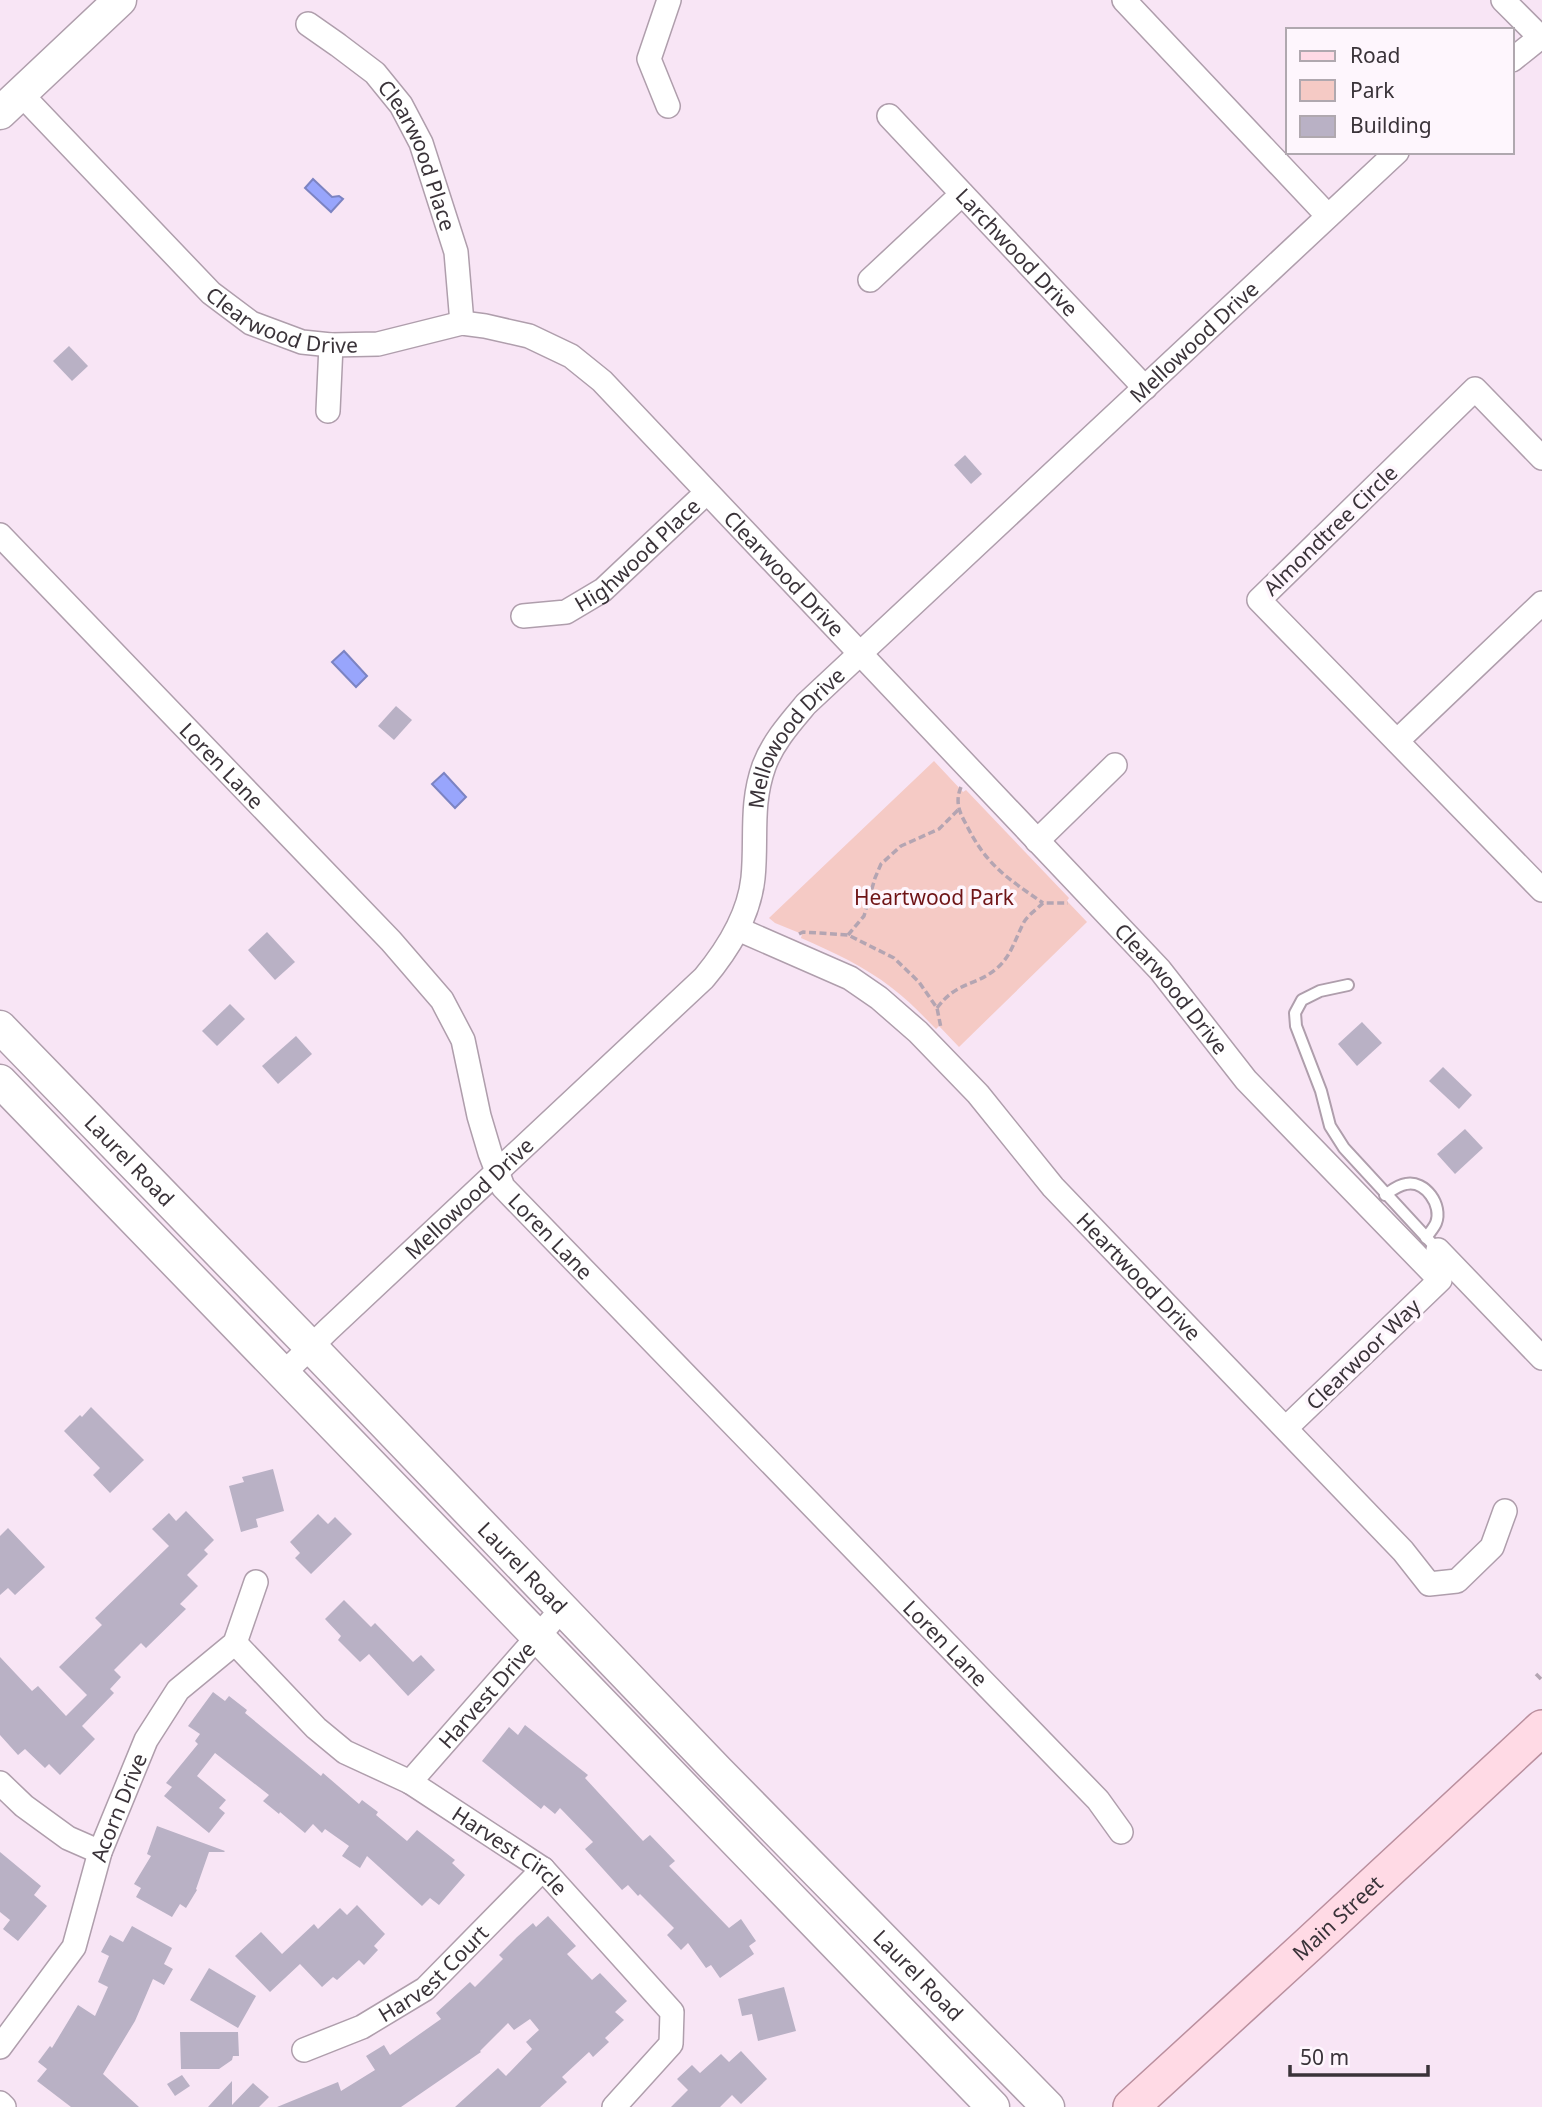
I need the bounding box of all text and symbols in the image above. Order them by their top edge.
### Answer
legend [1286,28,1514,154]
text: Road [1350,41,1400,69]
street label: Clearwood Place [372,74,462,234]
text: Park [1350,76,1395,104]
text: Building [1350,111,1432,139]
street label: Larchwood Drive [950,182,1084,322]
street label: Mellowood Drive [1124,275,1264,409]
street label: Clearwood Drive [200,280,358,359]
street label: Almondtree Circle [1257,459,1403,601]
street label: Highwood Place [569,492,706,618]
street label: Clearwood Drive [718,504,851,642]
street label: Mellowood Drive [741,661,851,810]
street label: Loren Lane [174,716,270,815]
park label: Heartwood Park [854,883,1015,911]
street label: Clearwood Drive [1109,917,1235,1060]
street label: Laurel Road [79,1109,181,1212]
street label: Mellowood Drive [399,1131,539,1265]
street label: Loren Lane [502,1187,599,1285]
street label: Heartwood Drive [1071,1206,1207,1347]
street label: Clearwoor Way [1300,1292,1426,1416]
street label: Laurel Road [472,1516,573,1620]
street label: Loren Lane [897,1594,994,1692]
street label: Harvest Drive [432,1635,541,1754]
street label: Acorn Drive [84,1749,153,1865]
street label: Harvest Circle [447,1799,574,1901]
street label: Main Street [1286,1869,1389,1967]
street label: Harvest Court [373,1919,495,2028]
street label: Laurel Road [867,1923,970,2027]
scale bar [1290,2034,1428,2078]
text: 50 m [1300,2043,1349,2071]

